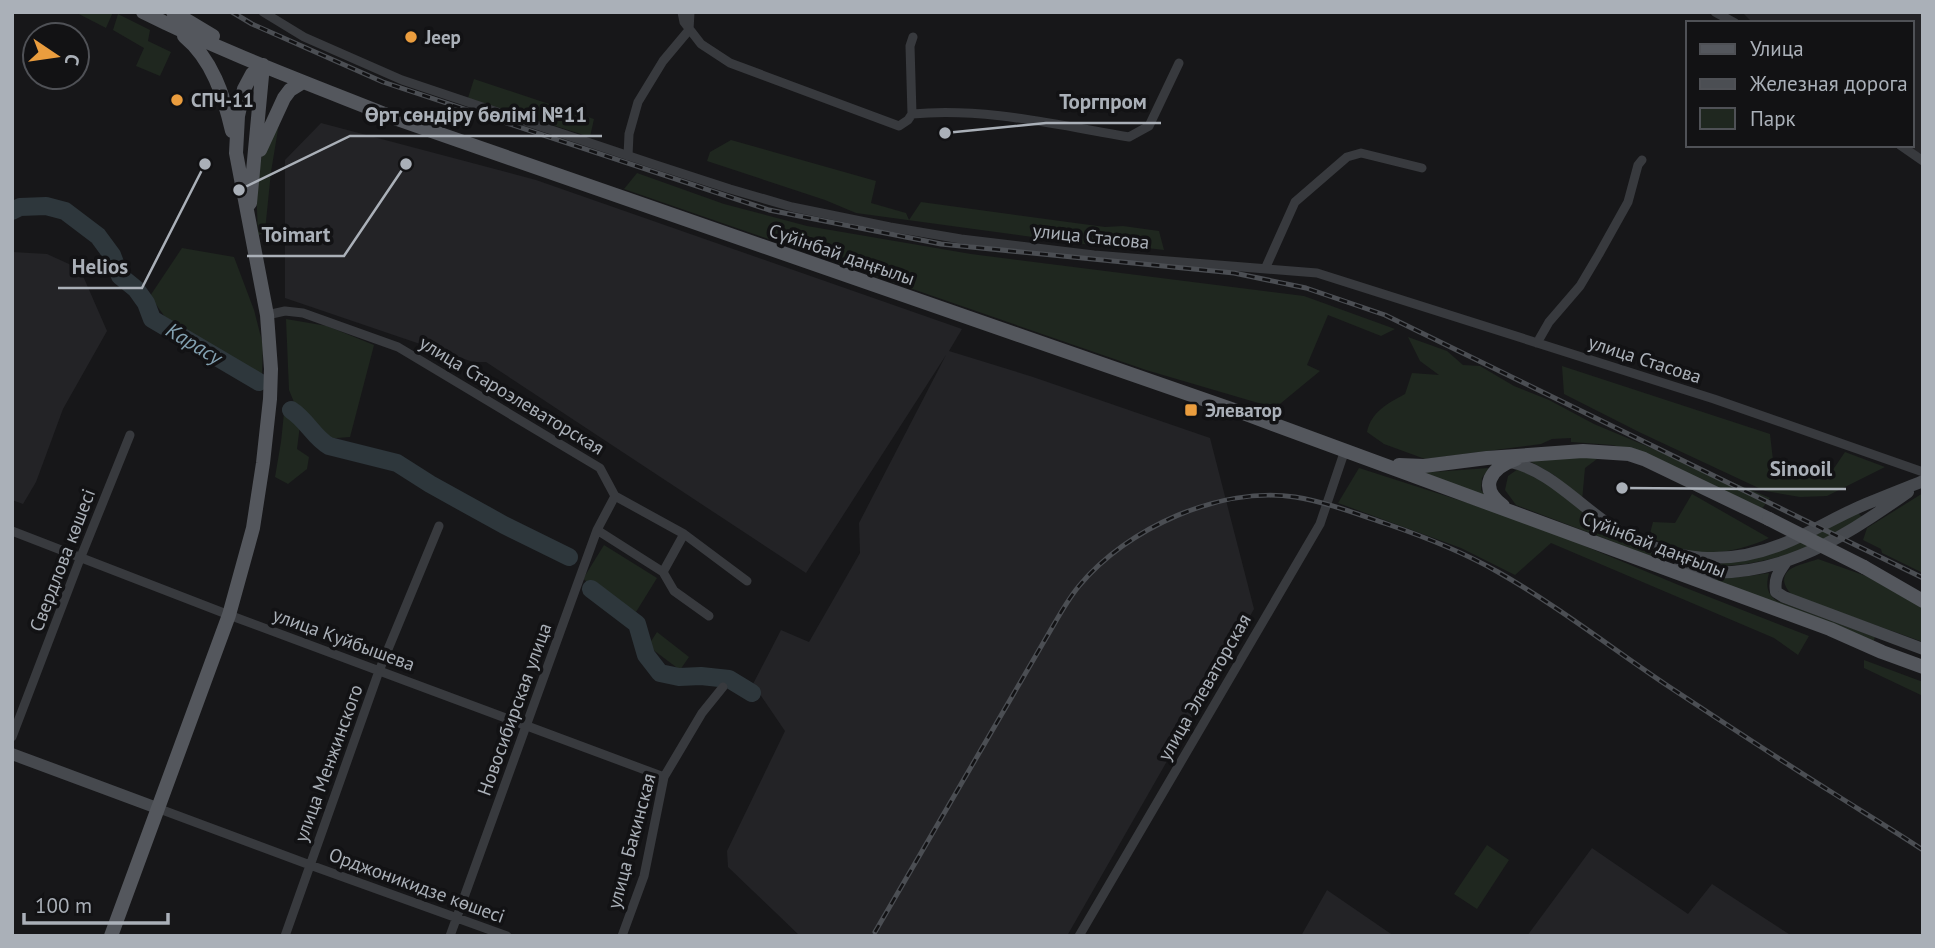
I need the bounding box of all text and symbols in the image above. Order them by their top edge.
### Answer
north arrow [21,21,91,91]
legend [1686,21,1914,147]
place label: Jeep [424,25,461,49]
marker: Jeep [403,29,419,45]
text: Улица [1750,35,1804,62]
text: С [60,52,85,68]
text: Железная дорога [1749,70,1908,97]
callout: Торгпром [1046,81,1161,123]
place label: СПЧ-11 [191,88,254,112]
text: Торгпром [1059,88,1147,115]
marker: СПЧ-11 [169,92,185,108]
callout: Өрт сөндіру бөлімі №11 [350,94,602,136]
text: Өрт сөндіру бөлімі №11 [365,101,587,128]
text: Парк [1750,105,1796,132]
callout: Toimart [247,214,344,256]
street label: Сүйінбай даңғылы [766,218,918,290]
street label: улица Стасова [1031,218,1151,254]
text: Toimart [262,221,331,248]
callout: Helios [58,246,142,288]
text: Helios [72,253,128,280]
water label: Карасу [161,316,229,372]
street label: улица Стасова [1586,329,1704,389]
street label: улица Староэлеваторская [415,330,609,460]
place label: Элеватор [1205,398,1282,422]
marker: Элеватор [1183,402,1199,418]
callout: Sinooil [1756,447,1846,489]
text: Sinooil [1770,455,1833,482]
street label: Свердлова көшесі [24,485,100,635]
street label: Сүйінбай даңғылы [1578,505,1730,583]
street label: улица Куйбышева [270,602,418,676]
street label: улица Элеваторская [1152,609,1256,765]
street label: Новосибирская улица [472,619,556,799]
street label: улица Менжинского [288,681,368,845]
street label: улица Бакинская [601,771,661,911]
street label: Орджоникидзе көшесі [326,842,508,928]
scale bar [24,881,168,925]
text: 100 m [35,892,92,919]

